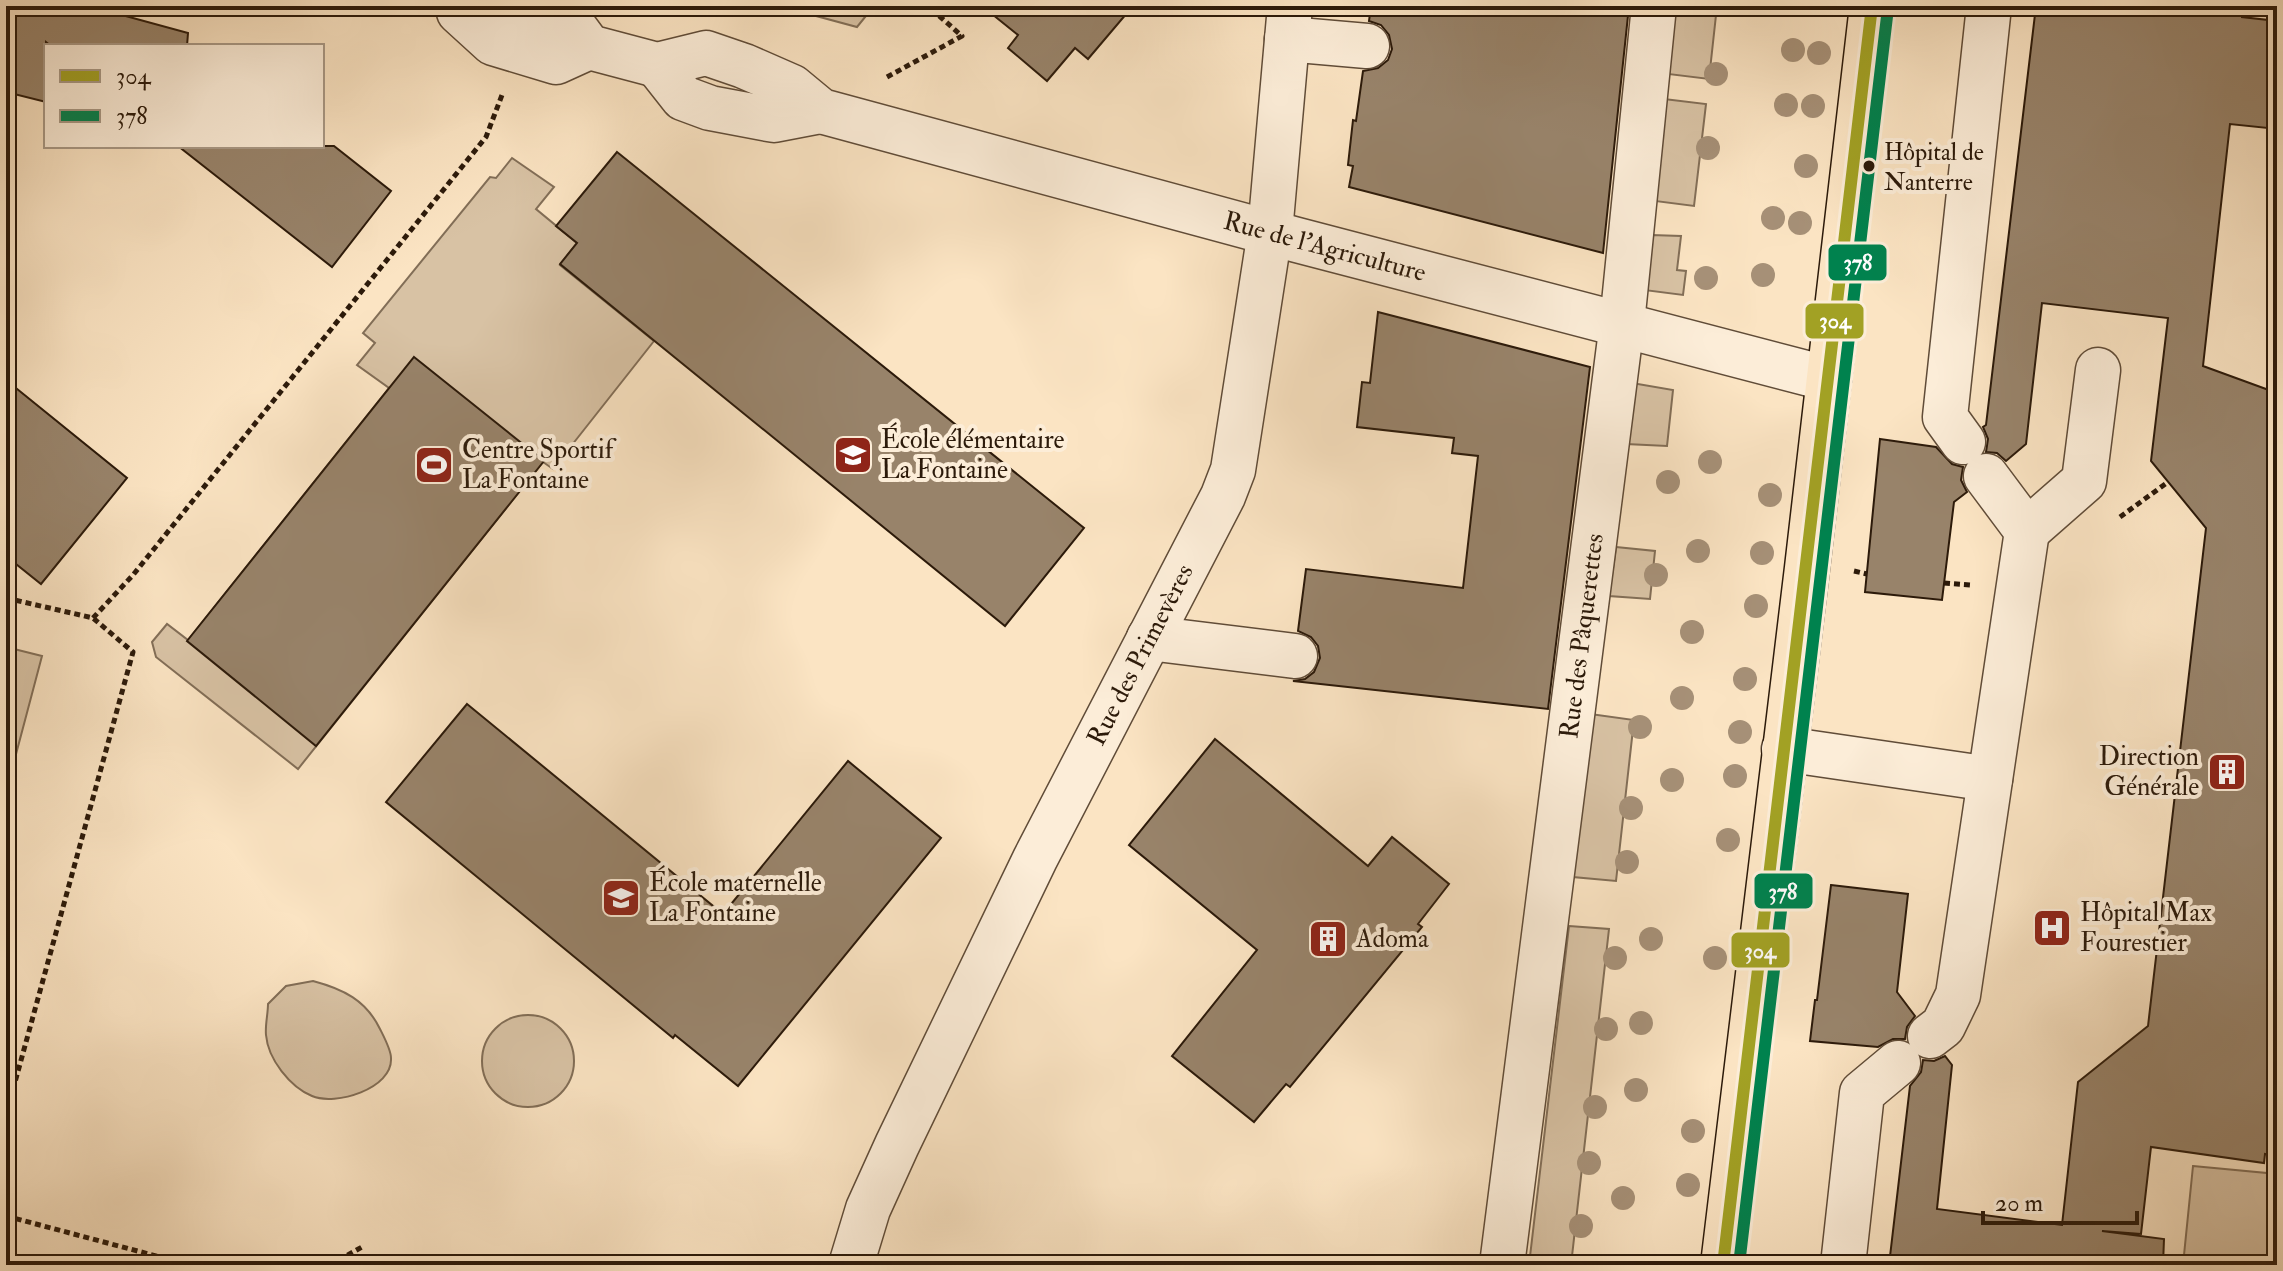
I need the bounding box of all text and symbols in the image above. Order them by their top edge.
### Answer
legend [44,44,324,148]
text: 304 [116,61,151,92]
text: 378 [116,101,148,132]
place label: Hôpital de Nanterre [1884,137,1984,198]
marker: Hôpital de Nanterre [1861,158,1877,174]
street label: Rue de l'Agriculture [1220,205,1430,289]
line badge: 378 [1827,243,1888,282]
text: 378 [1844,249,1873,277]
line badge: 304 [1804,302,1865,340]
text: 304 [1819,307,1853,335]
place label: École élémentaire La Fontaine [881,422,1065,486]
place label: Centre Sportif La Fontaine [462,434,617,496]
school or university icon: École élémentaire La Fontaine [832,434,874,476]
sports icon: Centre Sportif La Fontaine [413,444,455,486]
street label: Rue des Pâquerettes [1553,531,1611,741]
street label: Rue des Primevères [1080,559,1201,751]
place label: Direction Générale [2099,741,2199,803]
building icon: Direction Générale [2206,751,2248,793]
place label: École maternelle La Fontaine [649,865,822,929]
line badge: 378 [1753,872,1814,910]
school or university icon: École maternelle La Fontaine [600,877,642,919]
text: 378 [1769,878,1798,906]
place label: Hôpital Max Fourestier [2080,897,2212,959]
hospital icon: Hôpital Max Fourestier [2031,907,2073,949]
building icon: Adoma [1307,918,1349,960]
place label: Adoma [1355,923,1429,955]
line badge: 304 [1730,931,1791,969]
text: 304 [1744,937,1778,965]
scale bar [1983,1175,2137,1225]
text: 20 m [1995,1188,2044,1219]

